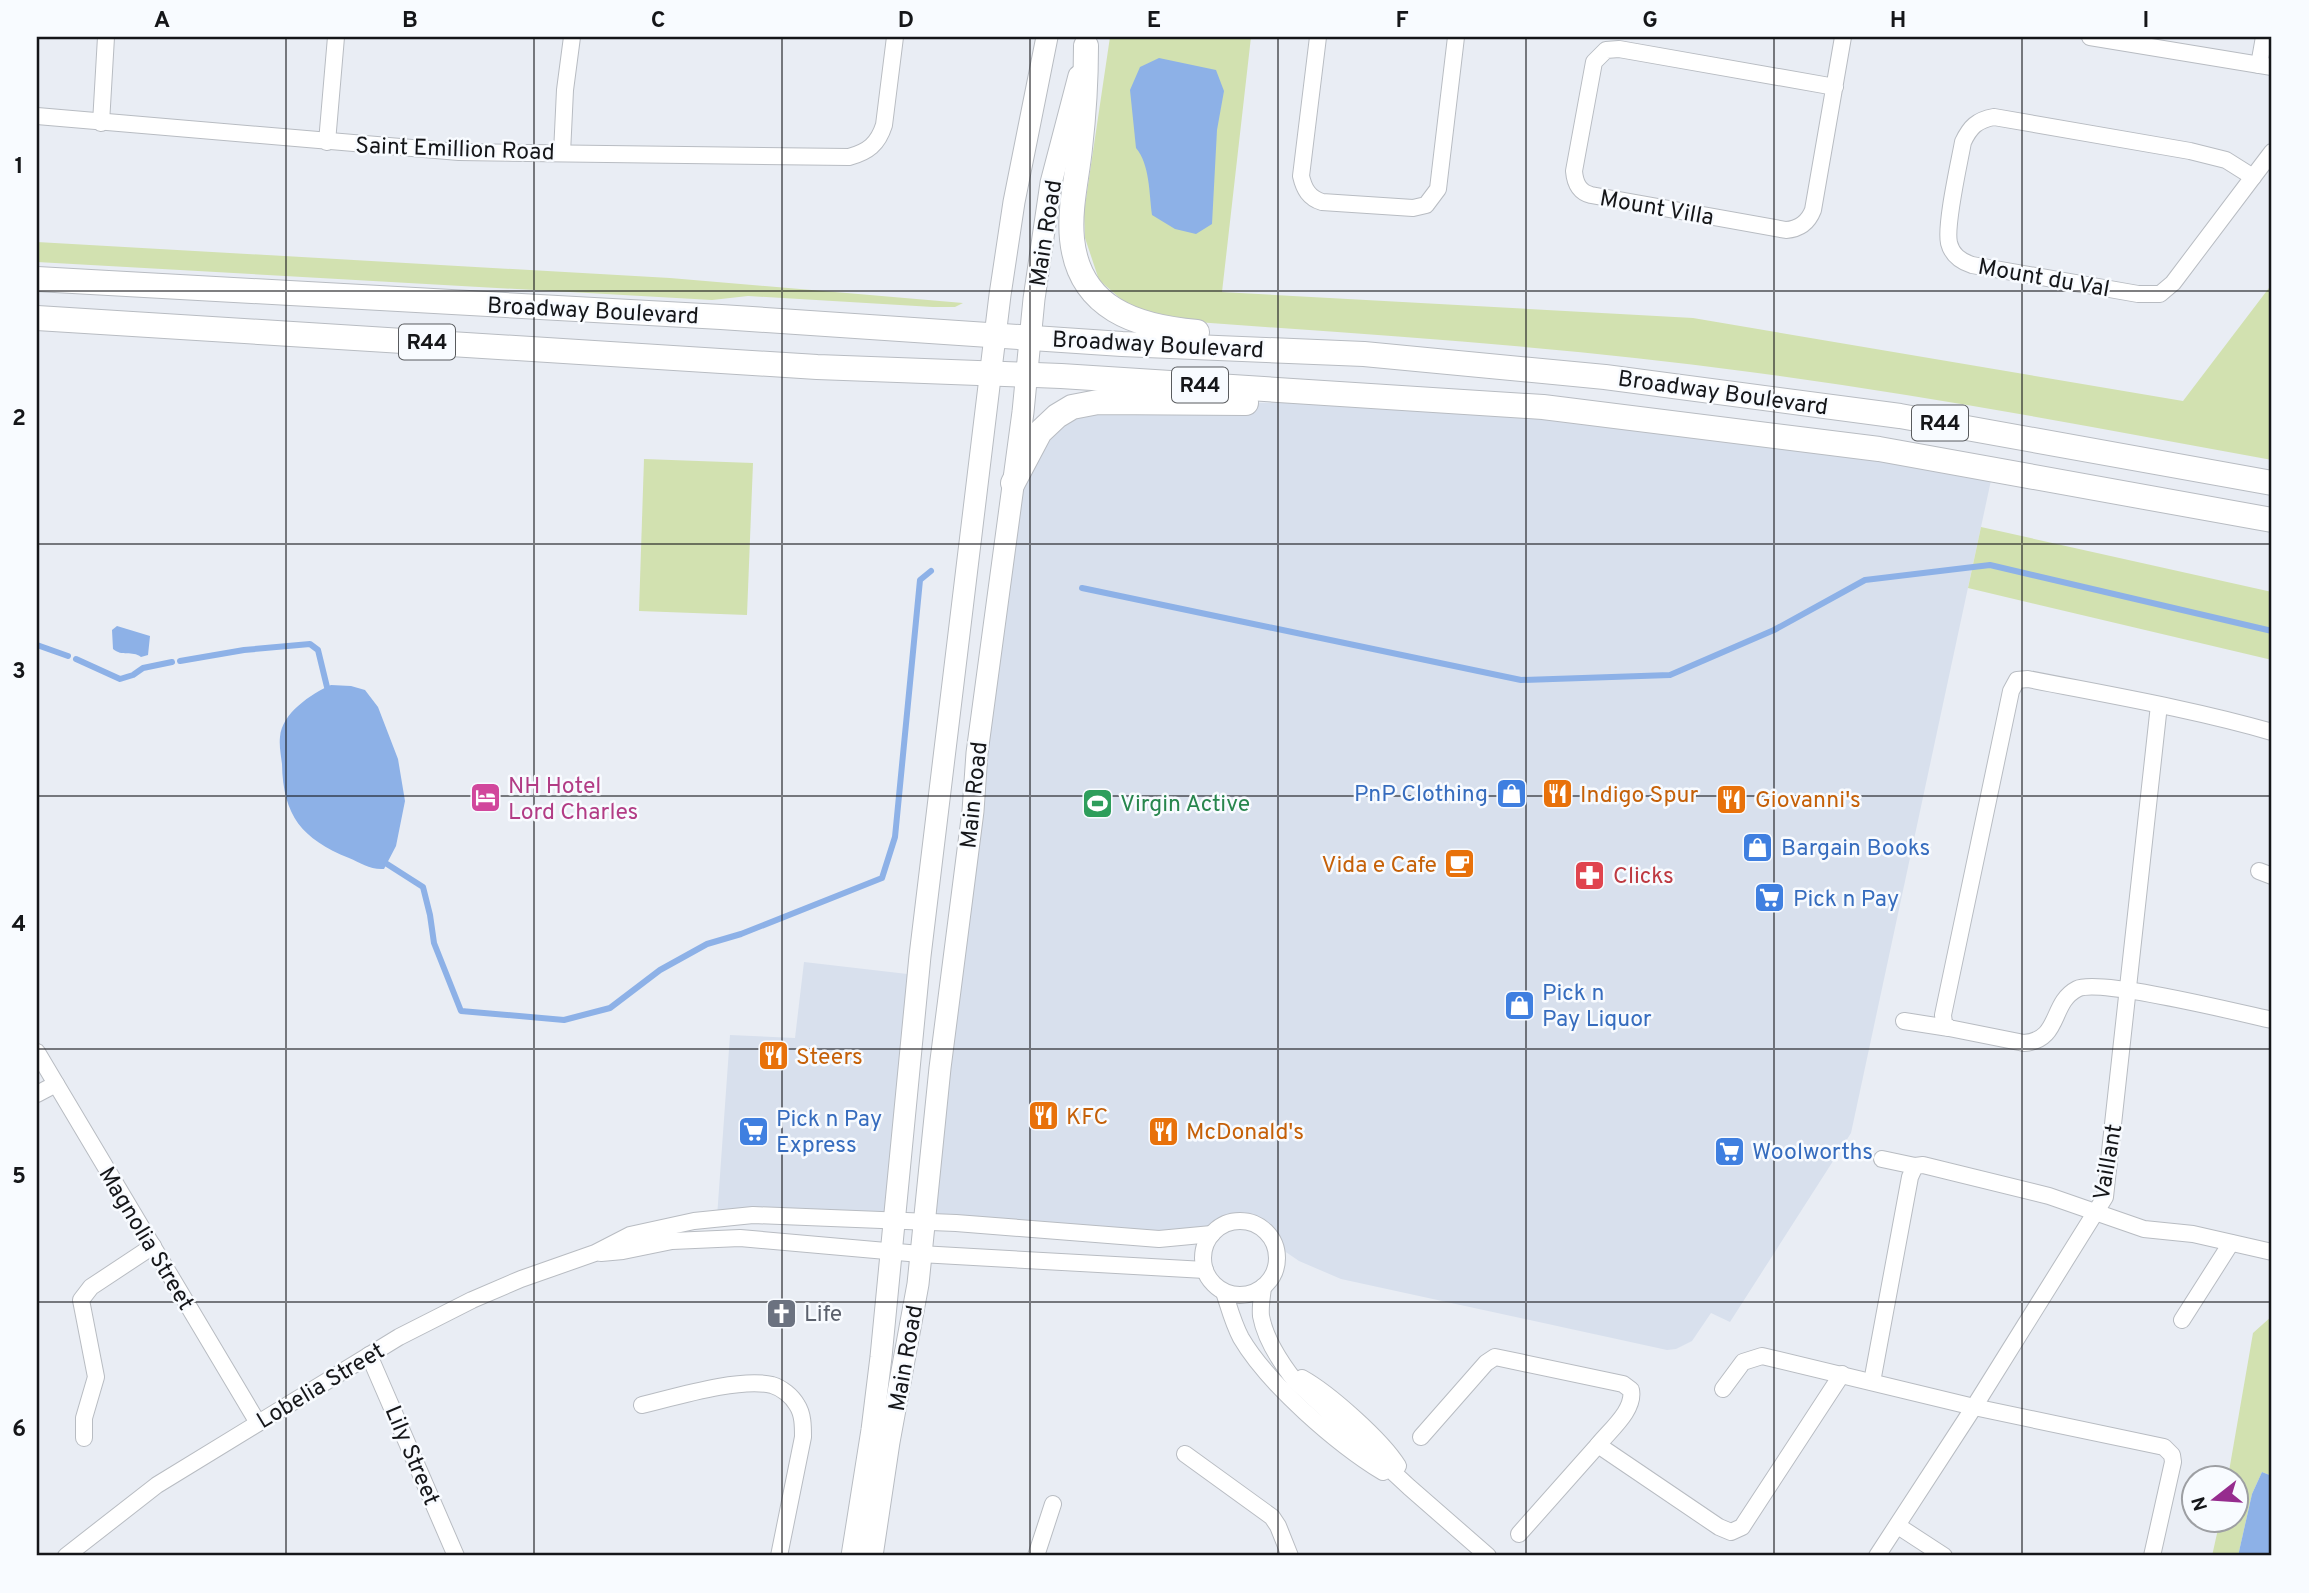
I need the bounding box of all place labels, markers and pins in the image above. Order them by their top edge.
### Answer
place label: NH Hotel Lord Charles [508,773,638,828]
shop icon: PnP Clothing [1494,776,1528,810]
restaurant icon: Indigo Spur [1540,777,1574,811]
hotel icon: NH Hotel Lord Charles [468,781,502,815]
place label: PnP Clothing [1354,781,1488,810]
place label: Indigo Spur [1580,782,1699,811]
restaurant icon: Giovanni's [1715,782,1749,816]
sports icon: Virgin Active [1080,786,1114,820]
place label: Giovanni's [1755,787,1861,816]
place label: Virgin Active [1120,791,1250,820]
shop icon: Bargain Books [1741,830,1775,864]
place label: Bargain Books [1781,835,1930,864]
cafe icon: Vida e Cafe [1443,847,1477,881]
place label: Vida e Cafe [1322,852,1437,881]
pharmacy icon: Clicks [1573,858,1607,892]
place label: Clicks [1613,863,1674,892]
supermarket icon: Pick n Pay [1753,881,1787,915]
place label: Pick n Pay [1793,886,1899,915]
place label: Pick n Pay Liquor [1542,980,1652,1035]
shop icon: Pick n Pay Liquor [1502,988,1536,1022]
restaurant icon: Steers [756,1039,790,1073]
place label: Steers [796,1044,863,1073]
restaurant icon: KFC [1026,1099,1060,1133]
place label: KFC [1066,1104,1108,1133]
place label: Pick n Pay Express [776,1106,882,1161]
supermarket icon: Pick n Pay Express [736,1114,770,1148]
restaurant icon: McDonald's [1146,1114,1180,1148]
place label: McDonald's [1186,1119,1304,1148]
supermarket icon: Woolworths [1712,1134,1746,1168]
place label: Woolworths [1752,1139,1873,1168]
church icon: Life [764,1296,798,1330]
place label: Life [804,1301,842,1330]

